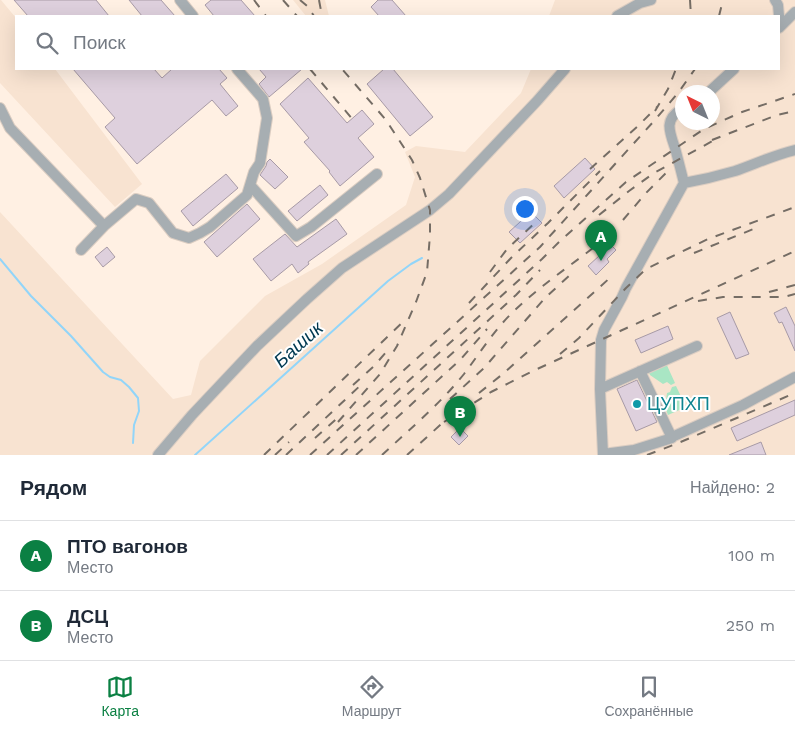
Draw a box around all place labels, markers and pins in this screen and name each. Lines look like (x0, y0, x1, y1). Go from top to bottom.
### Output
pin: A (585, 220, 617, 261)
place label: ЦУПХП (647, 393, 710, 414)
pin: B (444, 396, 476, 437)
marker: ЦУПХП (631, 398, 643, 410)

